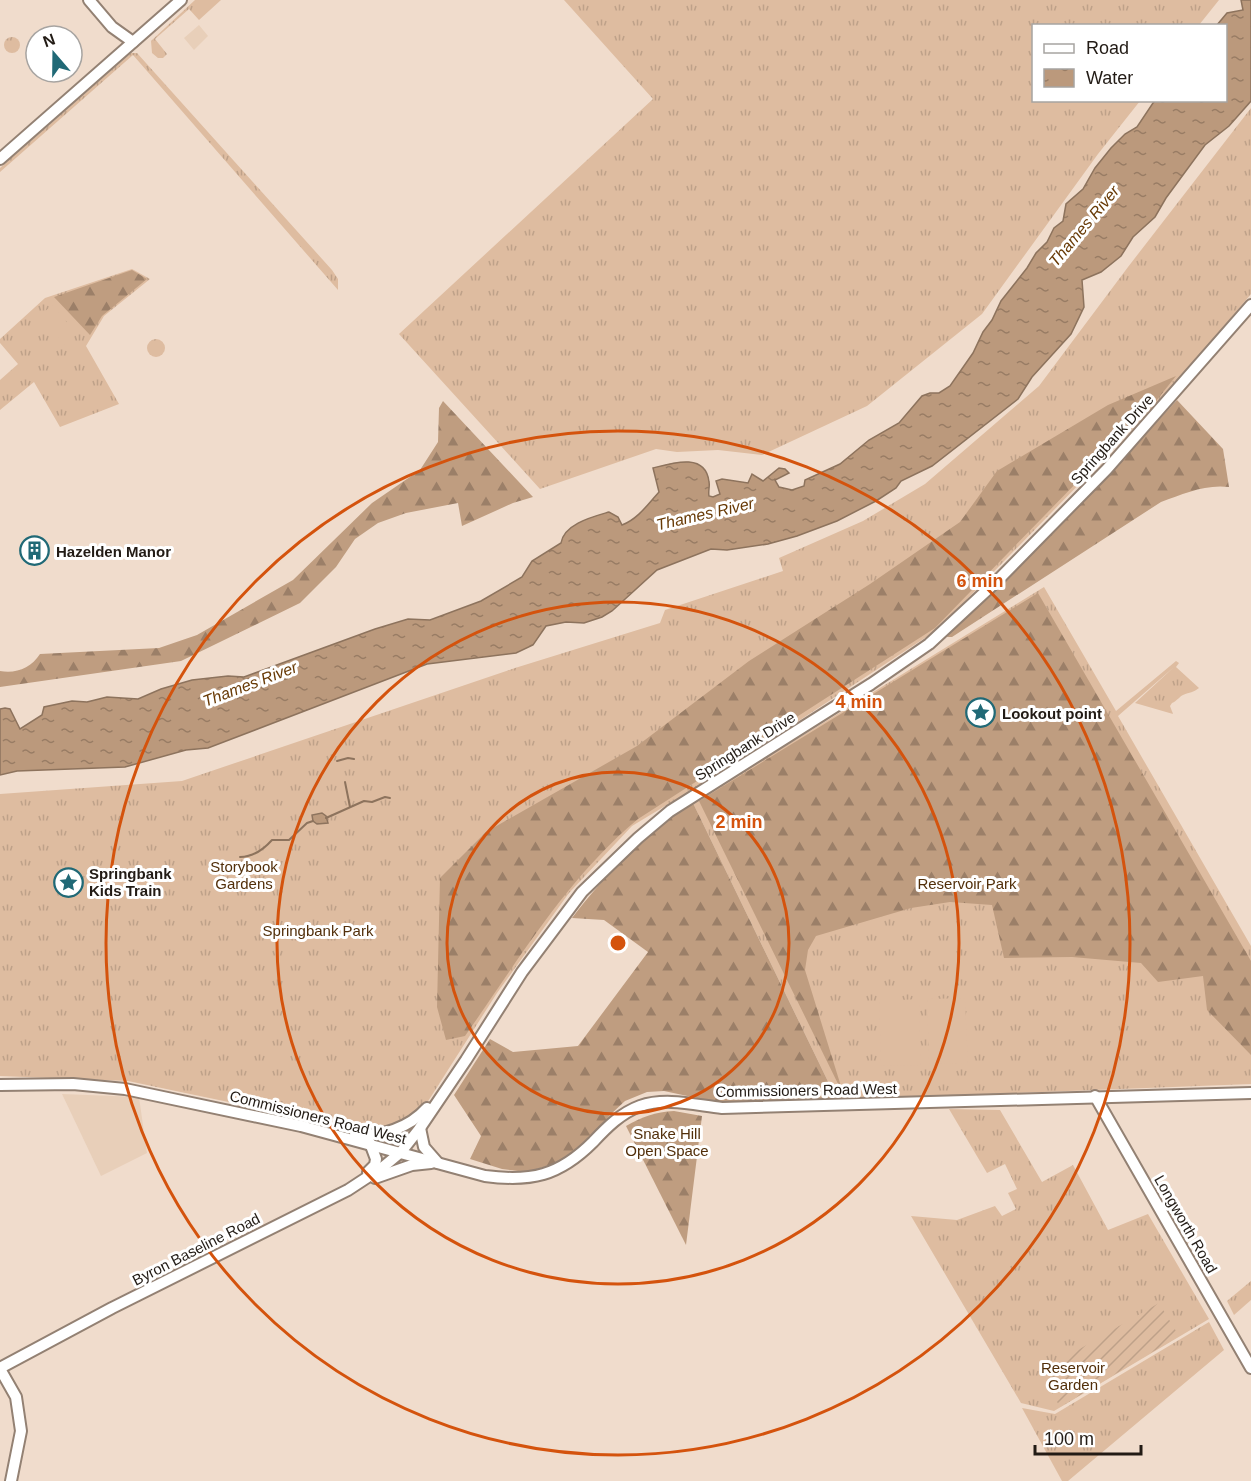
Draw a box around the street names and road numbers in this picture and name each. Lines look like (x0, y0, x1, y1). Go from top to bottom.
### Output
street label: Springbank Drive (1067, 391, 1157, 487)
street label: Springbank Drive (692, 708, 798, 784)
street label: Commissioners Road West (715, 1080, 898, 1100)
street label: Commissioners Road West (228, 1087, 409, 1147)
street label: Longworth Road (1151, 1172, 1221, 1276)
street label: Byron Baseline Road (129, 1209, 263, 1289)

